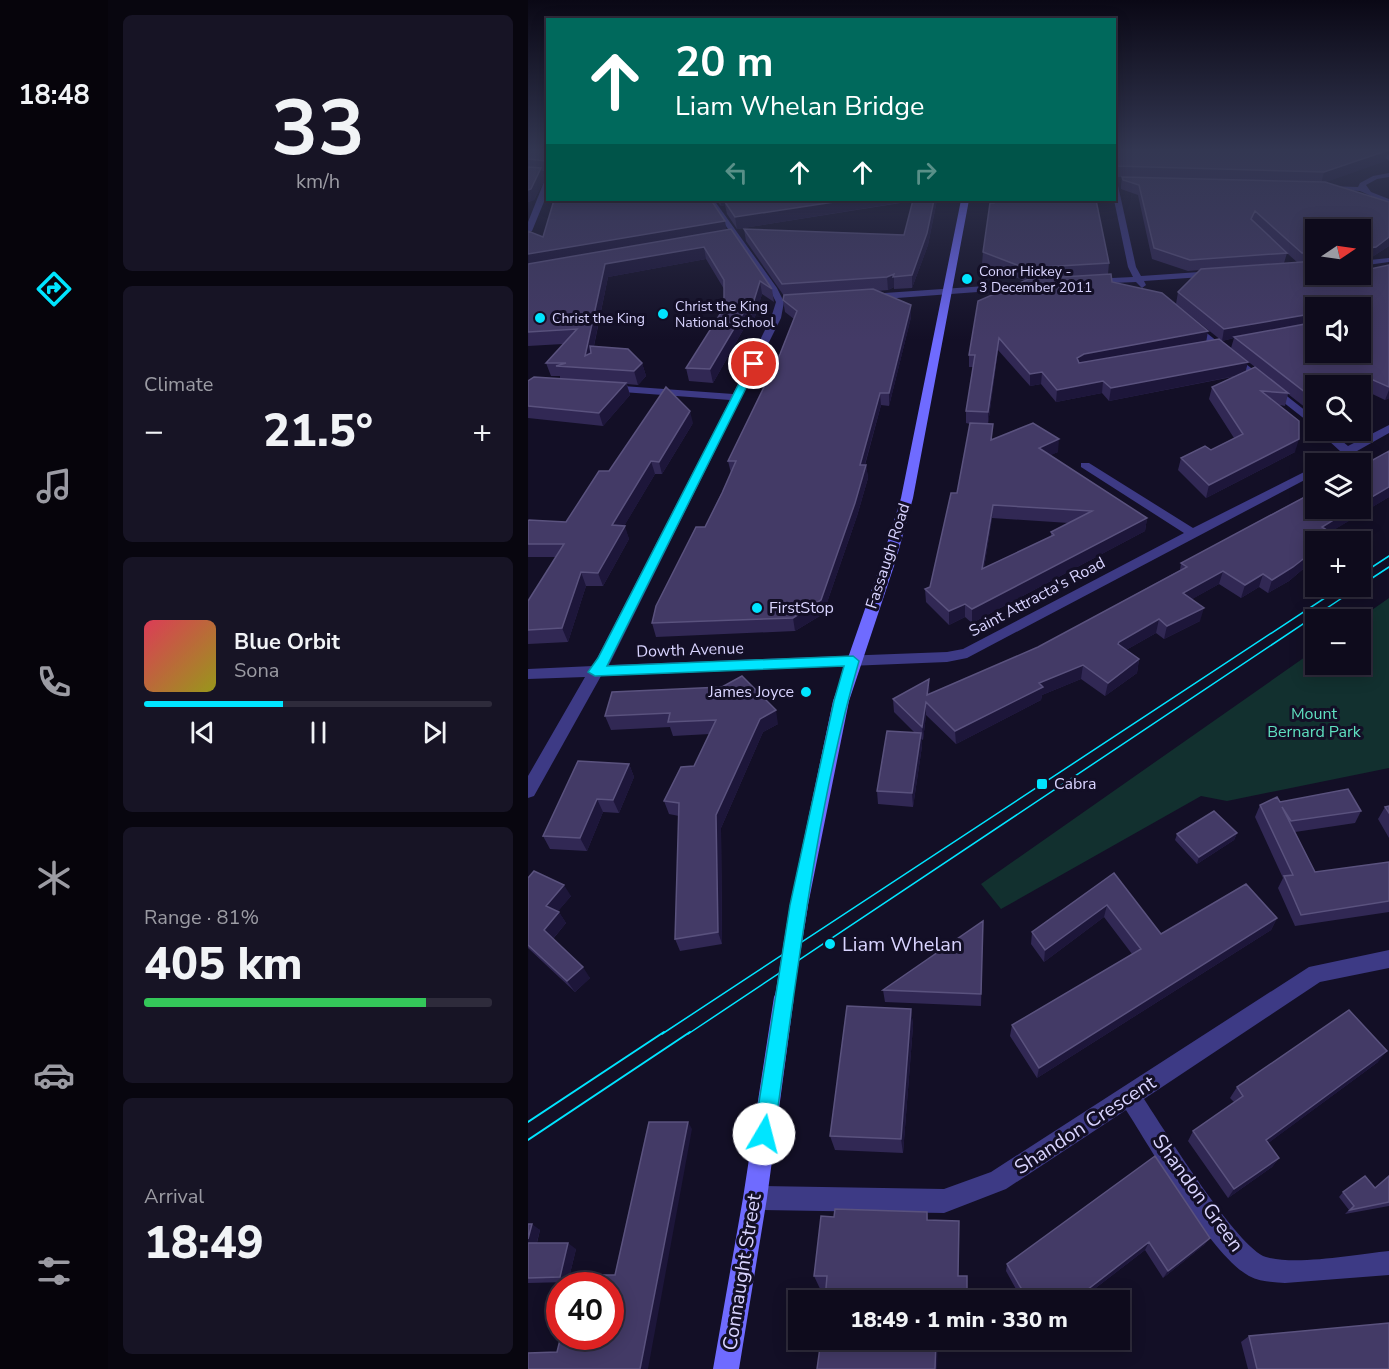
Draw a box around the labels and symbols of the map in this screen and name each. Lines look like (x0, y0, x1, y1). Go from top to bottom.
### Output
north arrow (1305, 219, 1371, 285)
place label: Conor Hickey - 3 December 2011 (979, 262, 1092, 297)
marker: Conor Hickey - 3 December 2011 (960, 272, 974, 286)
place label: Christ the King National School (675, 297, 775, 332)
marker: Christ the King National School (656, 307, 670, 321)
place label: Christ the King (552, 309, 645, 328)
marker: Christ the King (533, 311, 547, 325)
pin (728, 338, 779, 389)
street label: Fassaugh Road (861, 500, 915, 612)
street label: Saint Attracta's Road (965, 552, 1109, 642)
place label: FirstStop (769, 597, 834, 619)
marker: FirstStop (750, 601, 764, 615)
street label: Dowth Avenue (636, 637, 744, 663)
place label: James Joyce (707, 681, 794, 703)
marker: James Joyce (799, 685, 813, 699)
park label: Mount Bernard Park (1267, 703, 1362, 743)
place label: Cabra (1054, 773, 1096, 795)
marker: Cabra (1035, 777, 1049, 791)
place label: Liam Whelan (842, 931, 962, 958)
marker: Liam Whelan (823, 937, 837, 951)
street label: Shandon Crescent (1009, 1069, 1162, 1181)
position arrow (732, 1102, 796, 1166)
street label: Shandon Green (1146, 1129, 1250, 1257)
street label: Connaught Street (716, 1191, 768, 1352)
speed limit sign: 40 (546, 1272, 624, 1350)

